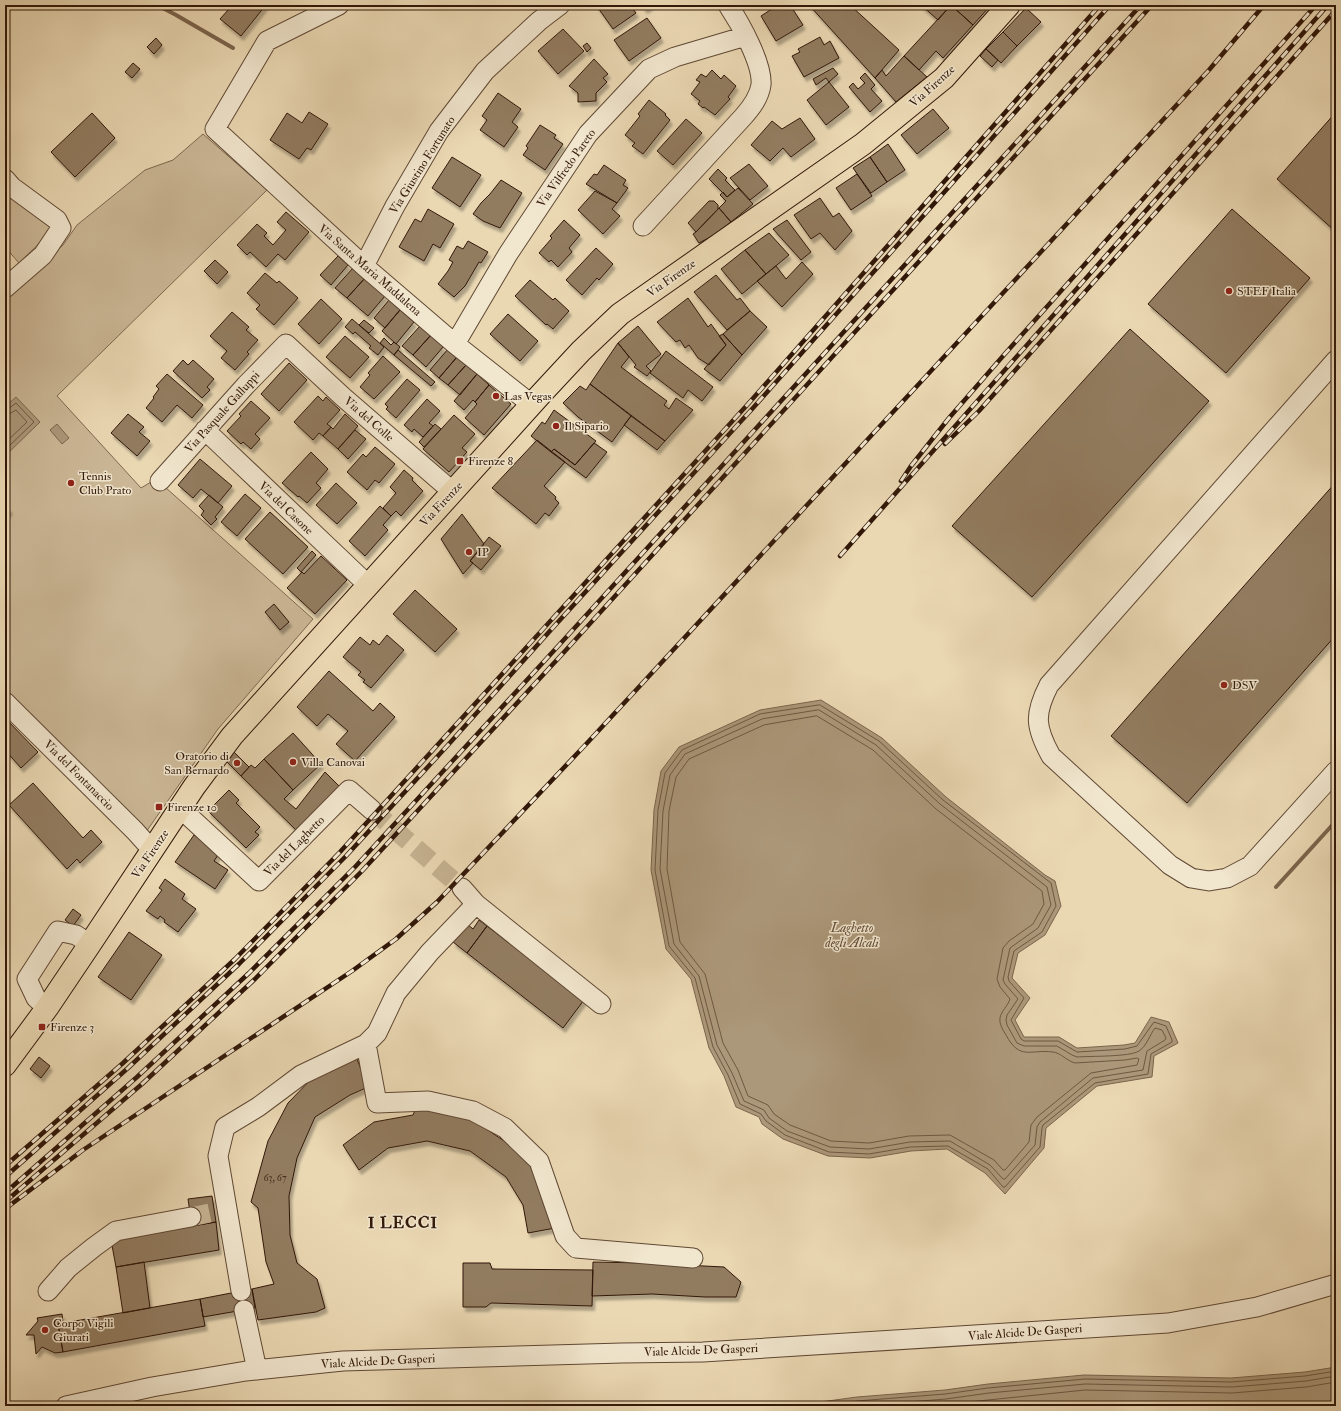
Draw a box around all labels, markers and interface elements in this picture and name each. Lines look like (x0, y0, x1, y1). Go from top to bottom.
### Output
street label: Via Firenze (906, 62, 958, 111)
street label: Via Giustino Fortunato (386, 113, 459, 217)
street label: Via Vilfredo Pareto (534, 126, 599, 210)
street label: Via Santa Maria Maddalena (315, 221, 425, 320)
street label: Via Firenze (644, 256, 699, 301)
place label: STEF Italia (1237, 284, 1297, 299)
marker: STEF Italia (1224, 286, 1234, 296)
street label: Via Pasquale Galluppi (182, 368, 263, 457)
place label: Las Vegas (504, 389, 552, 404)
marker: Las Vegas (491, 391, 501, 401)
street label: Via del Colle (341, 394, 397, 445)
place label: Il Sipario (564, 419, 609, 434)
marker: Il Sipario (551, 421, 561, 431)
place label: Firenze 8 (468, 454, 514, 469)
marker: Firenze 8 (455, 456, 465, 466)
place label: Tennis Club Prato (79, 469, 132, 498)
marker: Tennis Club Prato (66, 478, 76, 488)
street label: Via del Casone (255, 479, 316, 538)
street label: Via Firenze (417, 479, 466, 530)
place label: IP (477, 545, 489, 560)
marker: IP (464, 547, 474, 557)
place label: DSV (1232, 678, 1257, 693)
marker: DSV (1219, 680, 1229, 690)
street label: Via del Fontanaccio (40, 737, 117, 814)
place label: Oratorio di San Bernardo (164, 749, 229, 778)
place label: Villa Canovai (301, 755, 365, 770)
marker: Villa Canovai (288, 757, 298, 767)
marker: Oratorio di San Bernardo (232, 758, 242, 768)
place label: Firenze 10 (167, 800, 217, 815)
marker: Firenze 10 (154, 802, 164, 812)
street label: Via del Laghetto (261, 813, 328, 880)
street label: Via Firenze (128, 827, 172, 882)
water label: Laghetto degli Alcali (824, 920, 879, 951)
place label: Firenze 3 (50, 1020, 94, 1035)
marker: Firenze 3 (37, 1022, 47, 1032)
house number: 63, 67 (264, 1172, 287, 1184)
district label: I LECCI (368, 1213, 438, 1233)
place label: Corpo Vigili Giurati (53, 1316, 113, 1345)
street label: Viale Alcide De Gasperi (967, 1321, 1083, 1344)
marker: Corpo Vigili Giurati (40, 1325, 50, 1335)
street label: Viale Alcide De Gasperi (644, 1341, 758, 1360)
street label: Viale Alcide De Gasperi (321, 1351, 436, 1372)

